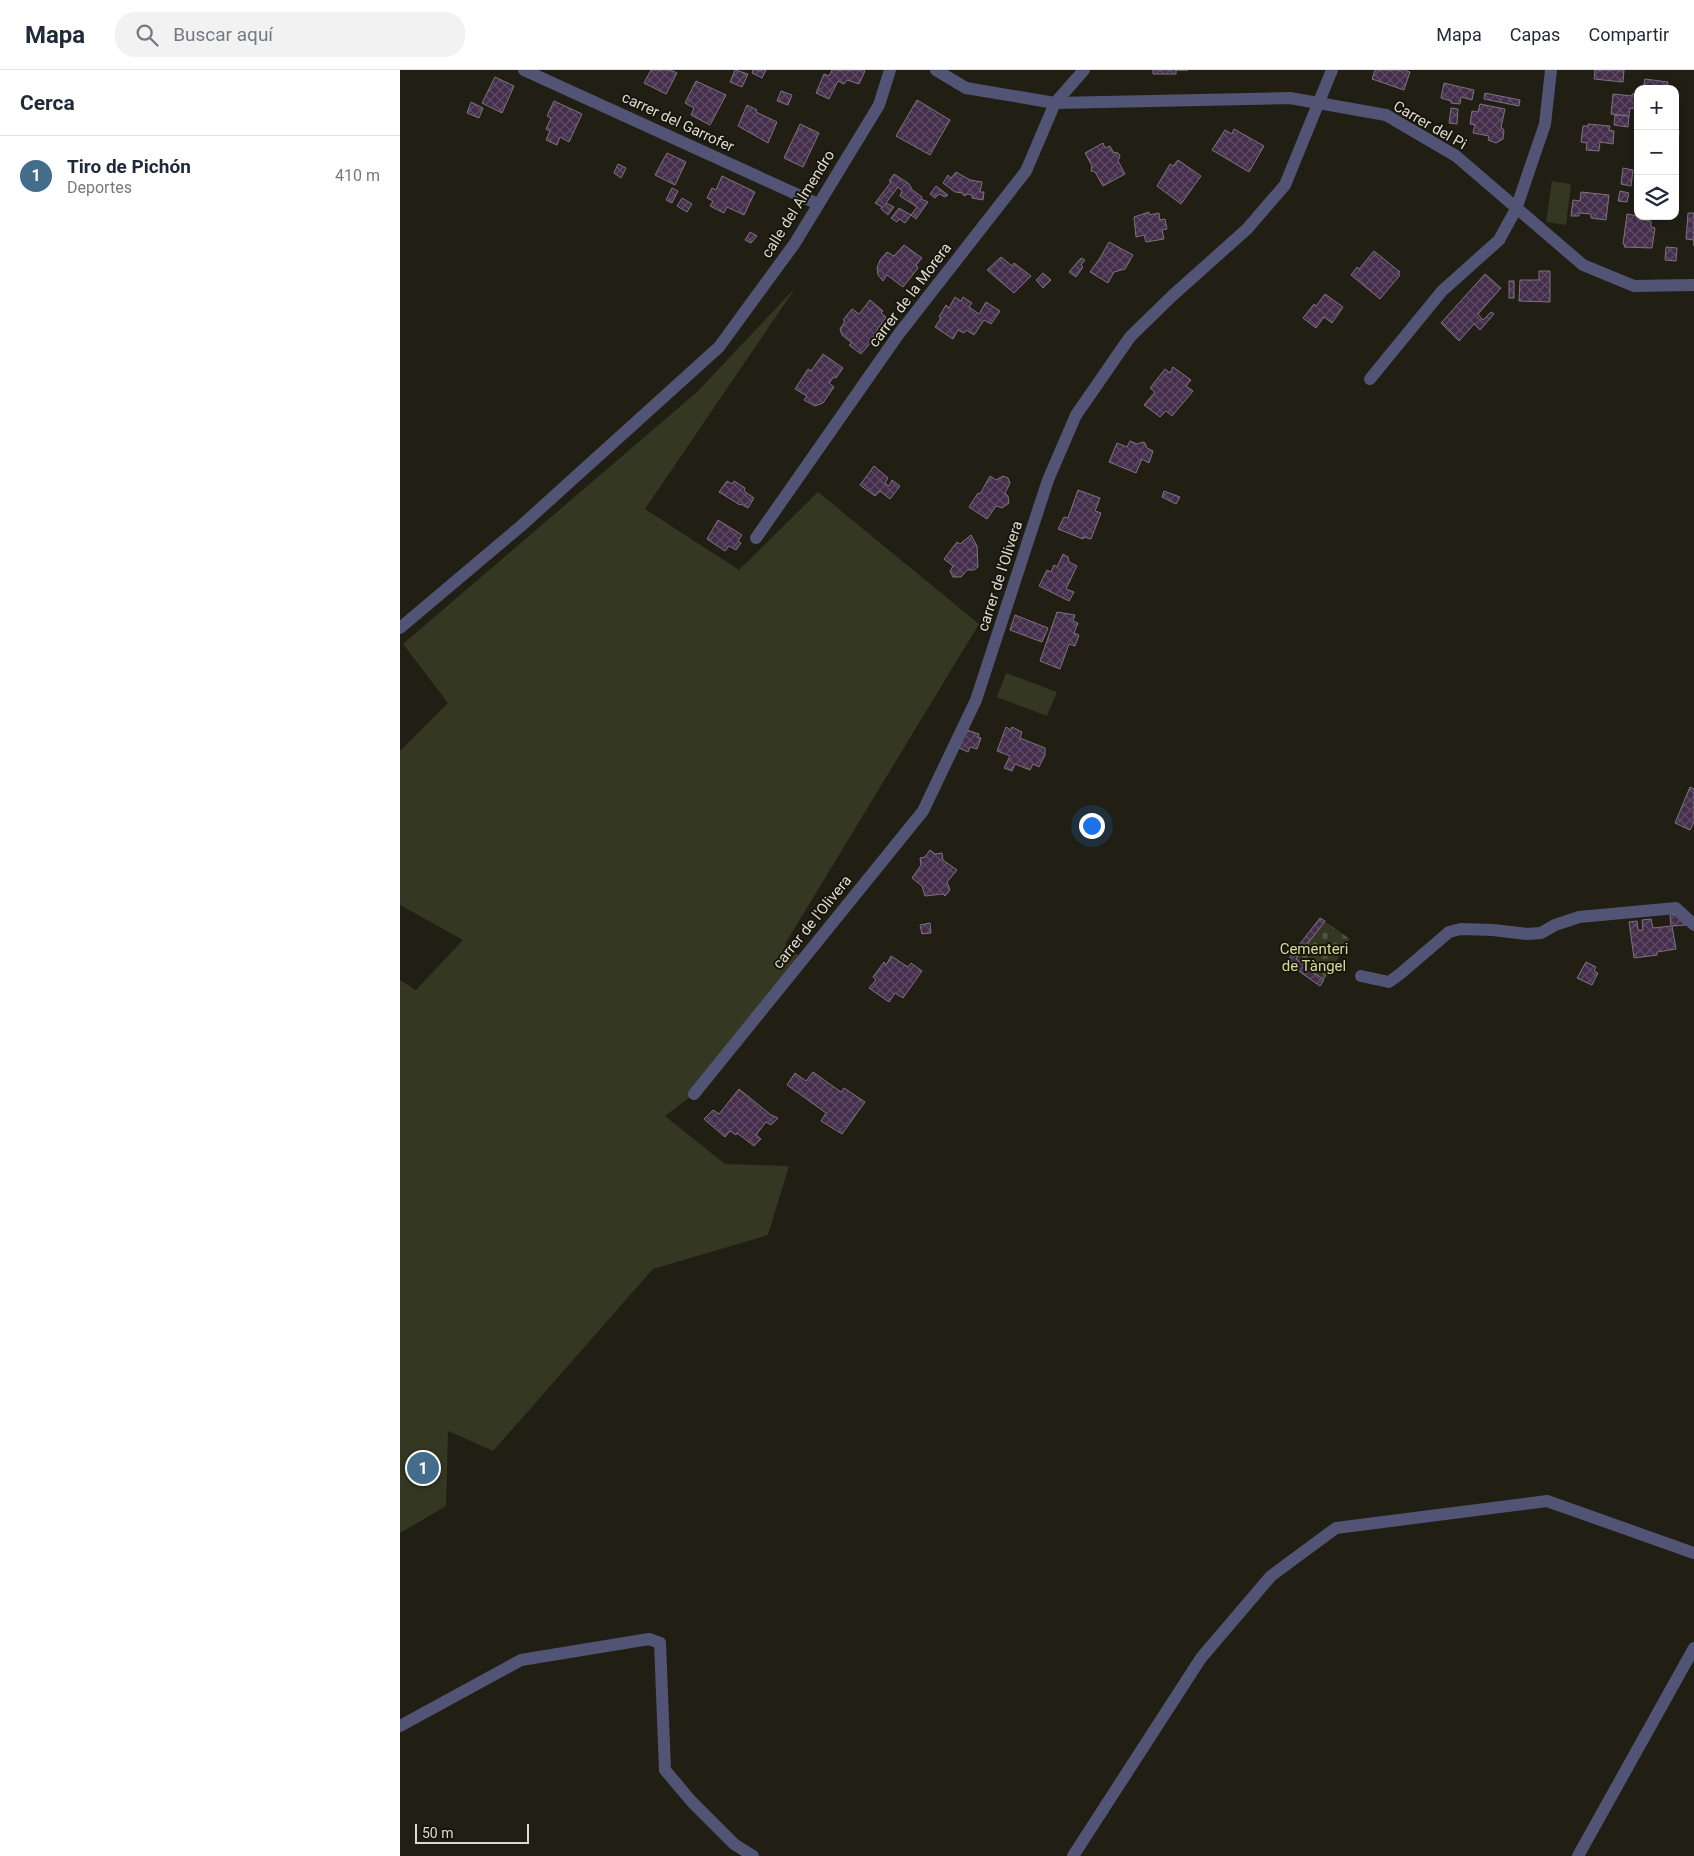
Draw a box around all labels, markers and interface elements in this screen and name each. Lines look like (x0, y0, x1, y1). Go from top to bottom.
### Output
search box (115, 12, 465, 57)
text: Mapa (25, 21, 85, 49)
icon: search (133, 21, 161, 49)
text: Buscar aquí (173, 23, 273, 46)
text: Mapa (1436, 24, 1482, 45)
text: Capas (1510, 24, 1560, 45)
text: Compartir (1588, 24, 1669, 45)
map controls (1634, 85, 1679, 220)
button: + (1634, 85, 1679, 130)
street label: carrer del Garrofer (619, 88, 737, 156)
text: Cerca (20, 91, 75, 115)
street label: Carrer del Pi (1390, 97, 1470, 153)
button: − (1634, 130, 1679, 175)
street label: calle del Almendro (758, 147, 838, 261)
text: Tiro de Pichón (67, 155, 191, 178)
text: 1 (31, 166, 41, 185)
text: 410 m (335, 166, 380, 185)
button: layers (1634, 175, 1679, 220)
text: Deportes (67, 178, 132, 197)
street label: carrer de la Morera (865, 239, 955, 351)
street label: carrer de l'Olivera (974, 519, 1026, 633)
your location (1079, 813, 1105, 839)
street label: carrer de l'Olivera (769, 872, 855, 972)
park label: Cementeri de Tàngel (1280, 940, 1348, 975)
pin: 1 (407, 1449, 439, 1487)
scale bar (415, 1821, 529, 1844)
text: 50 m (422, 1825, 454, 1841)

